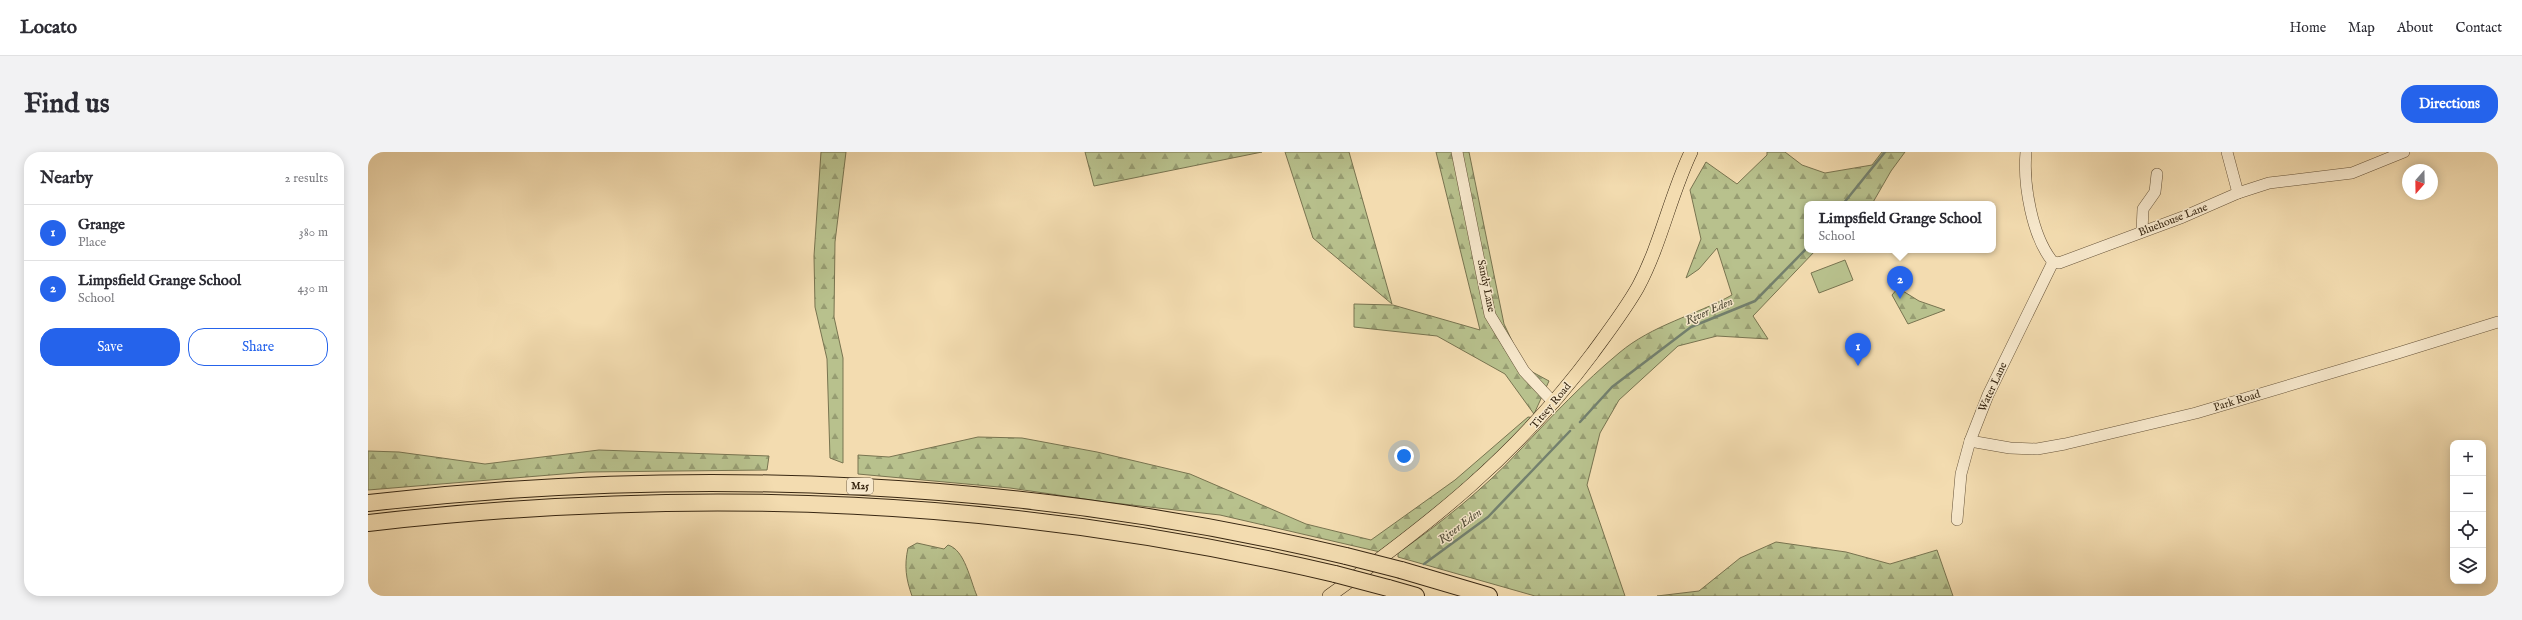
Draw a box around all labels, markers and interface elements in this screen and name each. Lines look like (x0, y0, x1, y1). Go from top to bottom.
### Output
text: Locato (20, 16, 77, 40)
text: Home (2290, 19, 2326, 37)
text: Map (2348, 19, 2375, 37)
text: About (2397, 19, 2433, 37)
text: Contact (2455, 19, 2502, 37)
button: Directions (2401, 85, 2498, 123)
text: Find us (24, 87, 110, 122)
north arrow (2402, 164, 2438, 200)
text: Nearby (40, 168, 93, 189)
text: 2 results (284, 170, 328, 187)
street label: Bluehouse Lane (2136, 200, 2210, 240)
popup (1804, 201, 1996, 253)
text: Limpsfield Grange School (1818, 209, 1982, 228)
text: Grange (78, 215, 125, 234)
text: 1 (51, 224, 55, 241)
text: 380 m (299, 224, 328, 241)
text: School (1818, 228, 1855, 245)
text: Place (78, 234, 106, 251)
street label: Sandy Lane (1474, 258, 1498, 314)
pin: 2 (1887, 266, 1913, 299)
text: Limpsfield Grange School (78, 271, 241, 290)
text: 2 (50, 280, 56, 297)
text: 430 m (298, 280, 328, 297)
text: School (78, 290, 115, 307)
water label: River Eden (1683, 294, 1736, 328)
button: Save (40, 328, 180, 366)
button: Share (188, 328, 328, 366)
pin: 1 (1845, 333, 1871, 366)
street label: Water Lane (1975, 360, 2011, 414)
street label: Titsey Road (1528, 380, 1575, 432)
street label: Park Road (2212, 387, 2262, 415)
map controls (2450, 440, 2486, 584)
button: + (2450, 440, 2486, 476)
your location (1394, 446, 1414, 466)
button: − (2450, 476, 2486, 512)
road number: M25 (847, 478, 873, 494)
water label: River Eden (1435, 505, 1485, 547)
button: locate (2450, 512, 2486, 548)
button: layers (2450, 548, 2486, 584)

